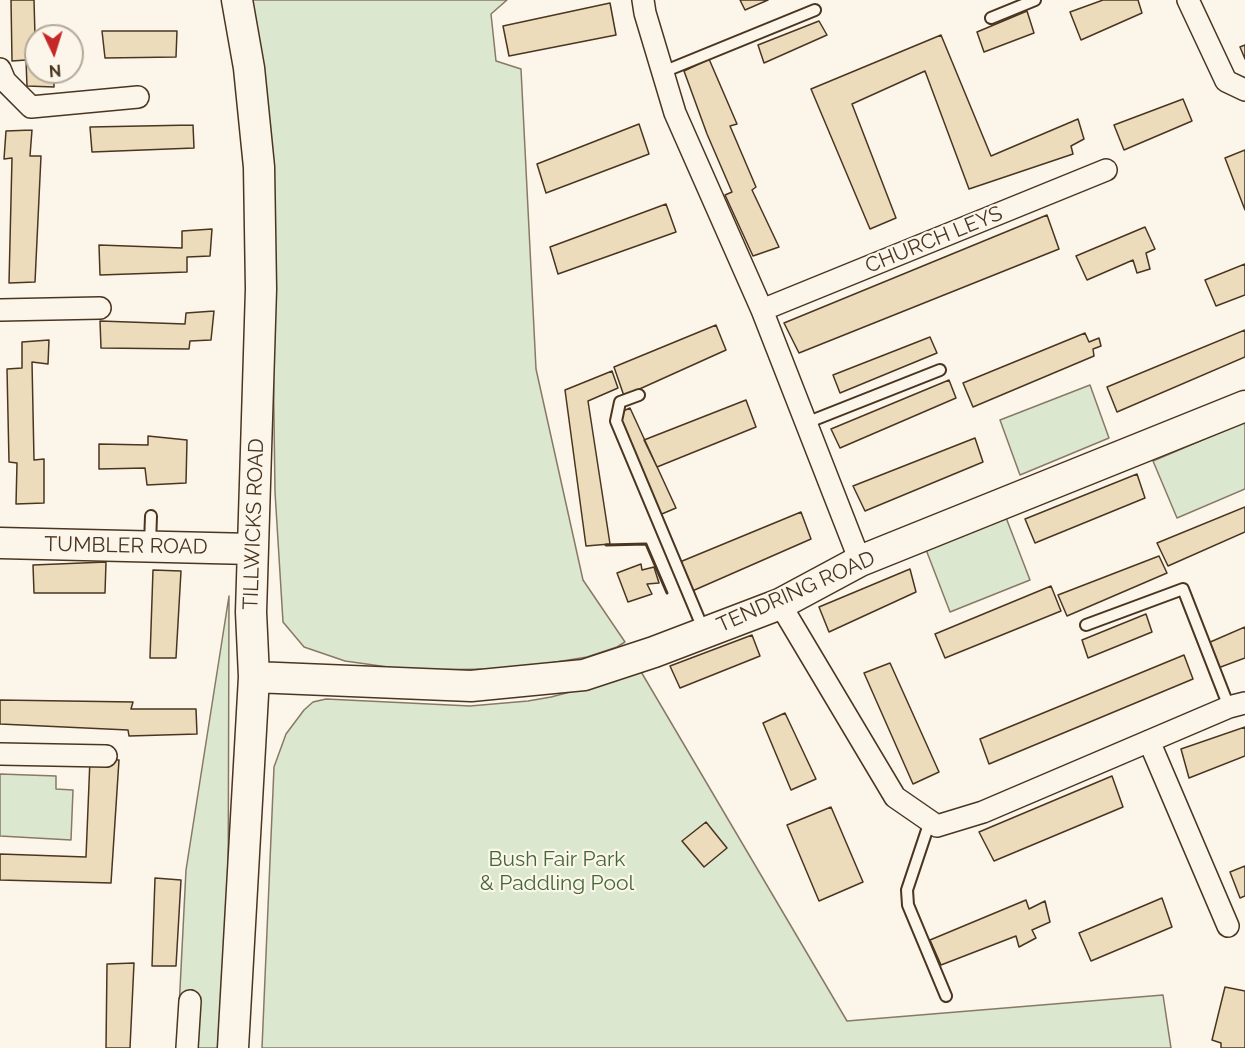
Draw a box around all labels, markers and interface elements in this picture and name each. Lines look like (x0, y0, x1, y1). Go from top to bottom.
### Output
north arrow (24, 24, 84, 84)
text: N (48, 61, 62, 80)
street label: CHURCH LEYS (862, 201, 1006, 279)
street label: TILLWICKS ROAD (238, 438, 270, 610)
street label: TUMBLER ROAD (44, 532, 208, 560)
street label: TENDRING ROAD (713, 546, 879, 638)
park label: Bush Fair Park & Paddling Pool (480, 847, 634, 897)

